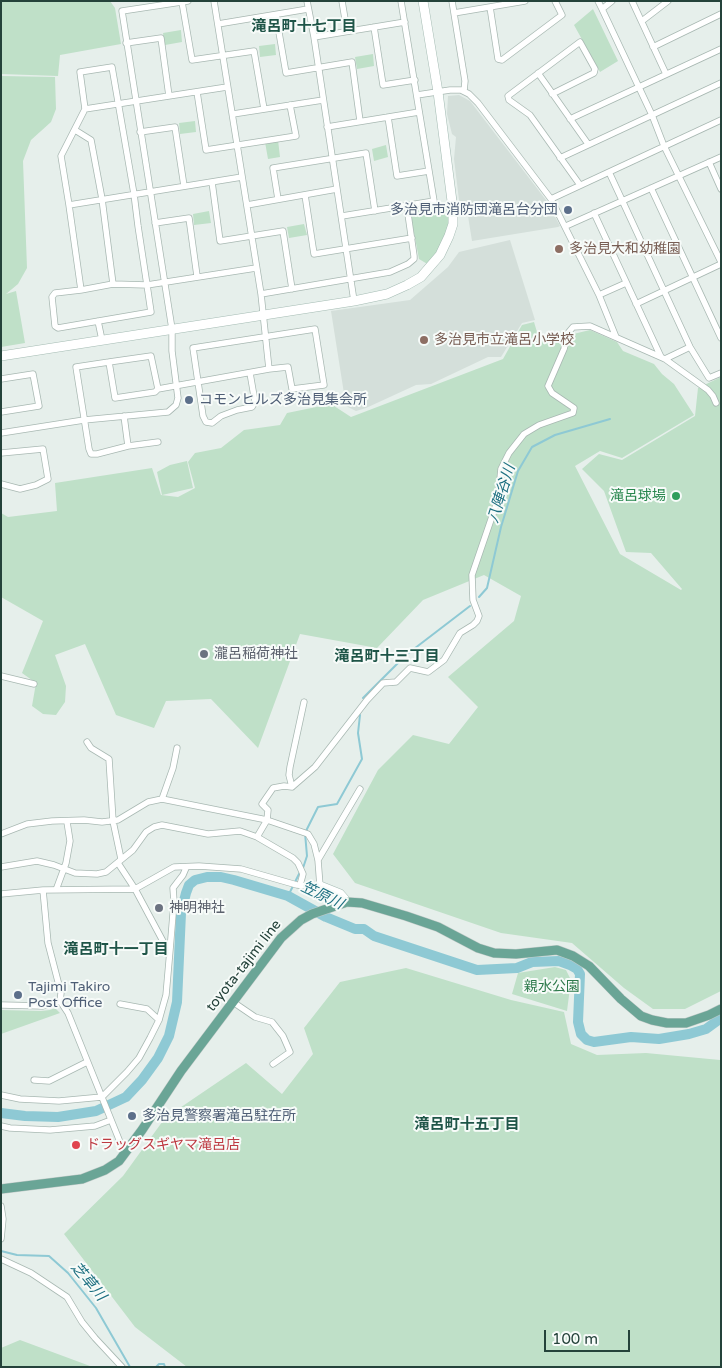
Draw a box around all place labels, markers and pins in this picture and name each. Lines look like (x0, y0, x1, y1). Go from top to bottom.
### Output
place label: 多治見市消防団滝呂台分団 (390, 202, 558, 218)
marker: 多治見市消防団滝呂台分団 (562, 204, 574, 216)
place label: 多治見大和幼稚園 (569, 241, 681, 257)
marker: 多治見大和幼稚園 (553, 243, 565, 255)
place label: 多治見市立滝呂小学校 (434, 332, 574, 348)
marker: 多治見市立滝呂小学校 (418, 334, 430, 346)
place label: コモンヒルズ多治見集会所 (199, 392, 367, 408)
marker: コモンヒルズ多治見集会所 (183, 394, 195, 406)
place label: 滝呂球場 (610, 488, 666, 504)
marker: 滝呂球場 (670, 490, 682, 502)
place label: 瀧呂稲荷神社 (214, 646, 298, 662)
marker: 瀧呂稲荷神社 (198, 648, 210, 660)
place label: 神明神社 (169, 900, 225, 916)
marker: 神明神社 (153, 902, 165, 914)
place label: Tajimi Takiro Post Office (28, 979, 110, 1012)
marker: Tajimi Takiro Post Office (12, 989, 24, 1001)
place label: 多治見警察署滝呂駐在所 (142, 1108, 296, 1124)
marker: 多治見警察署滝呂駐在所 (126, 1110, 138, 1122)
place label: ドラッグスギヤマ滝呂店 (86, 1137, 240, 1153)
marker: ドラッグスギヤマ滝呂店 (70, 1139, 82, 1151)

